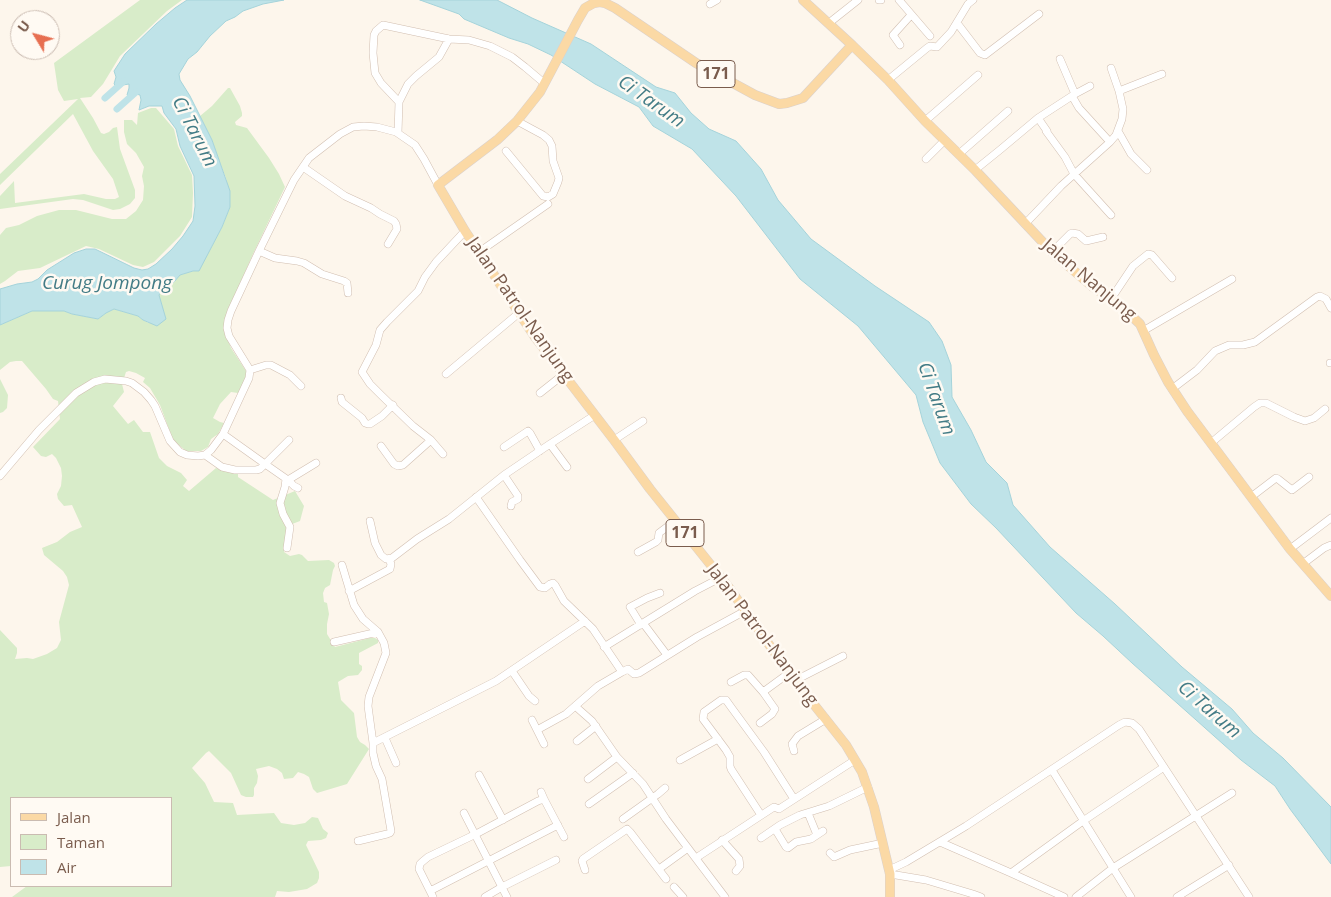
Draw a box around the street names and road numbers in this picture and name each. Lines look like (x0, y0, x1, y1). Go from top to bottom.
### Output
road number: 171 (697, 61, 735, 88)
street label: Jalan Patrol-Nanjung (462, 233, 578, 387)
street label: Jalan Nanjung (1038, 234, 1140, 326)
road number: 171 (666, 520, 704, 546)
street label: Jalan Patrol-Nanjung (702, 560, 822, 710)

